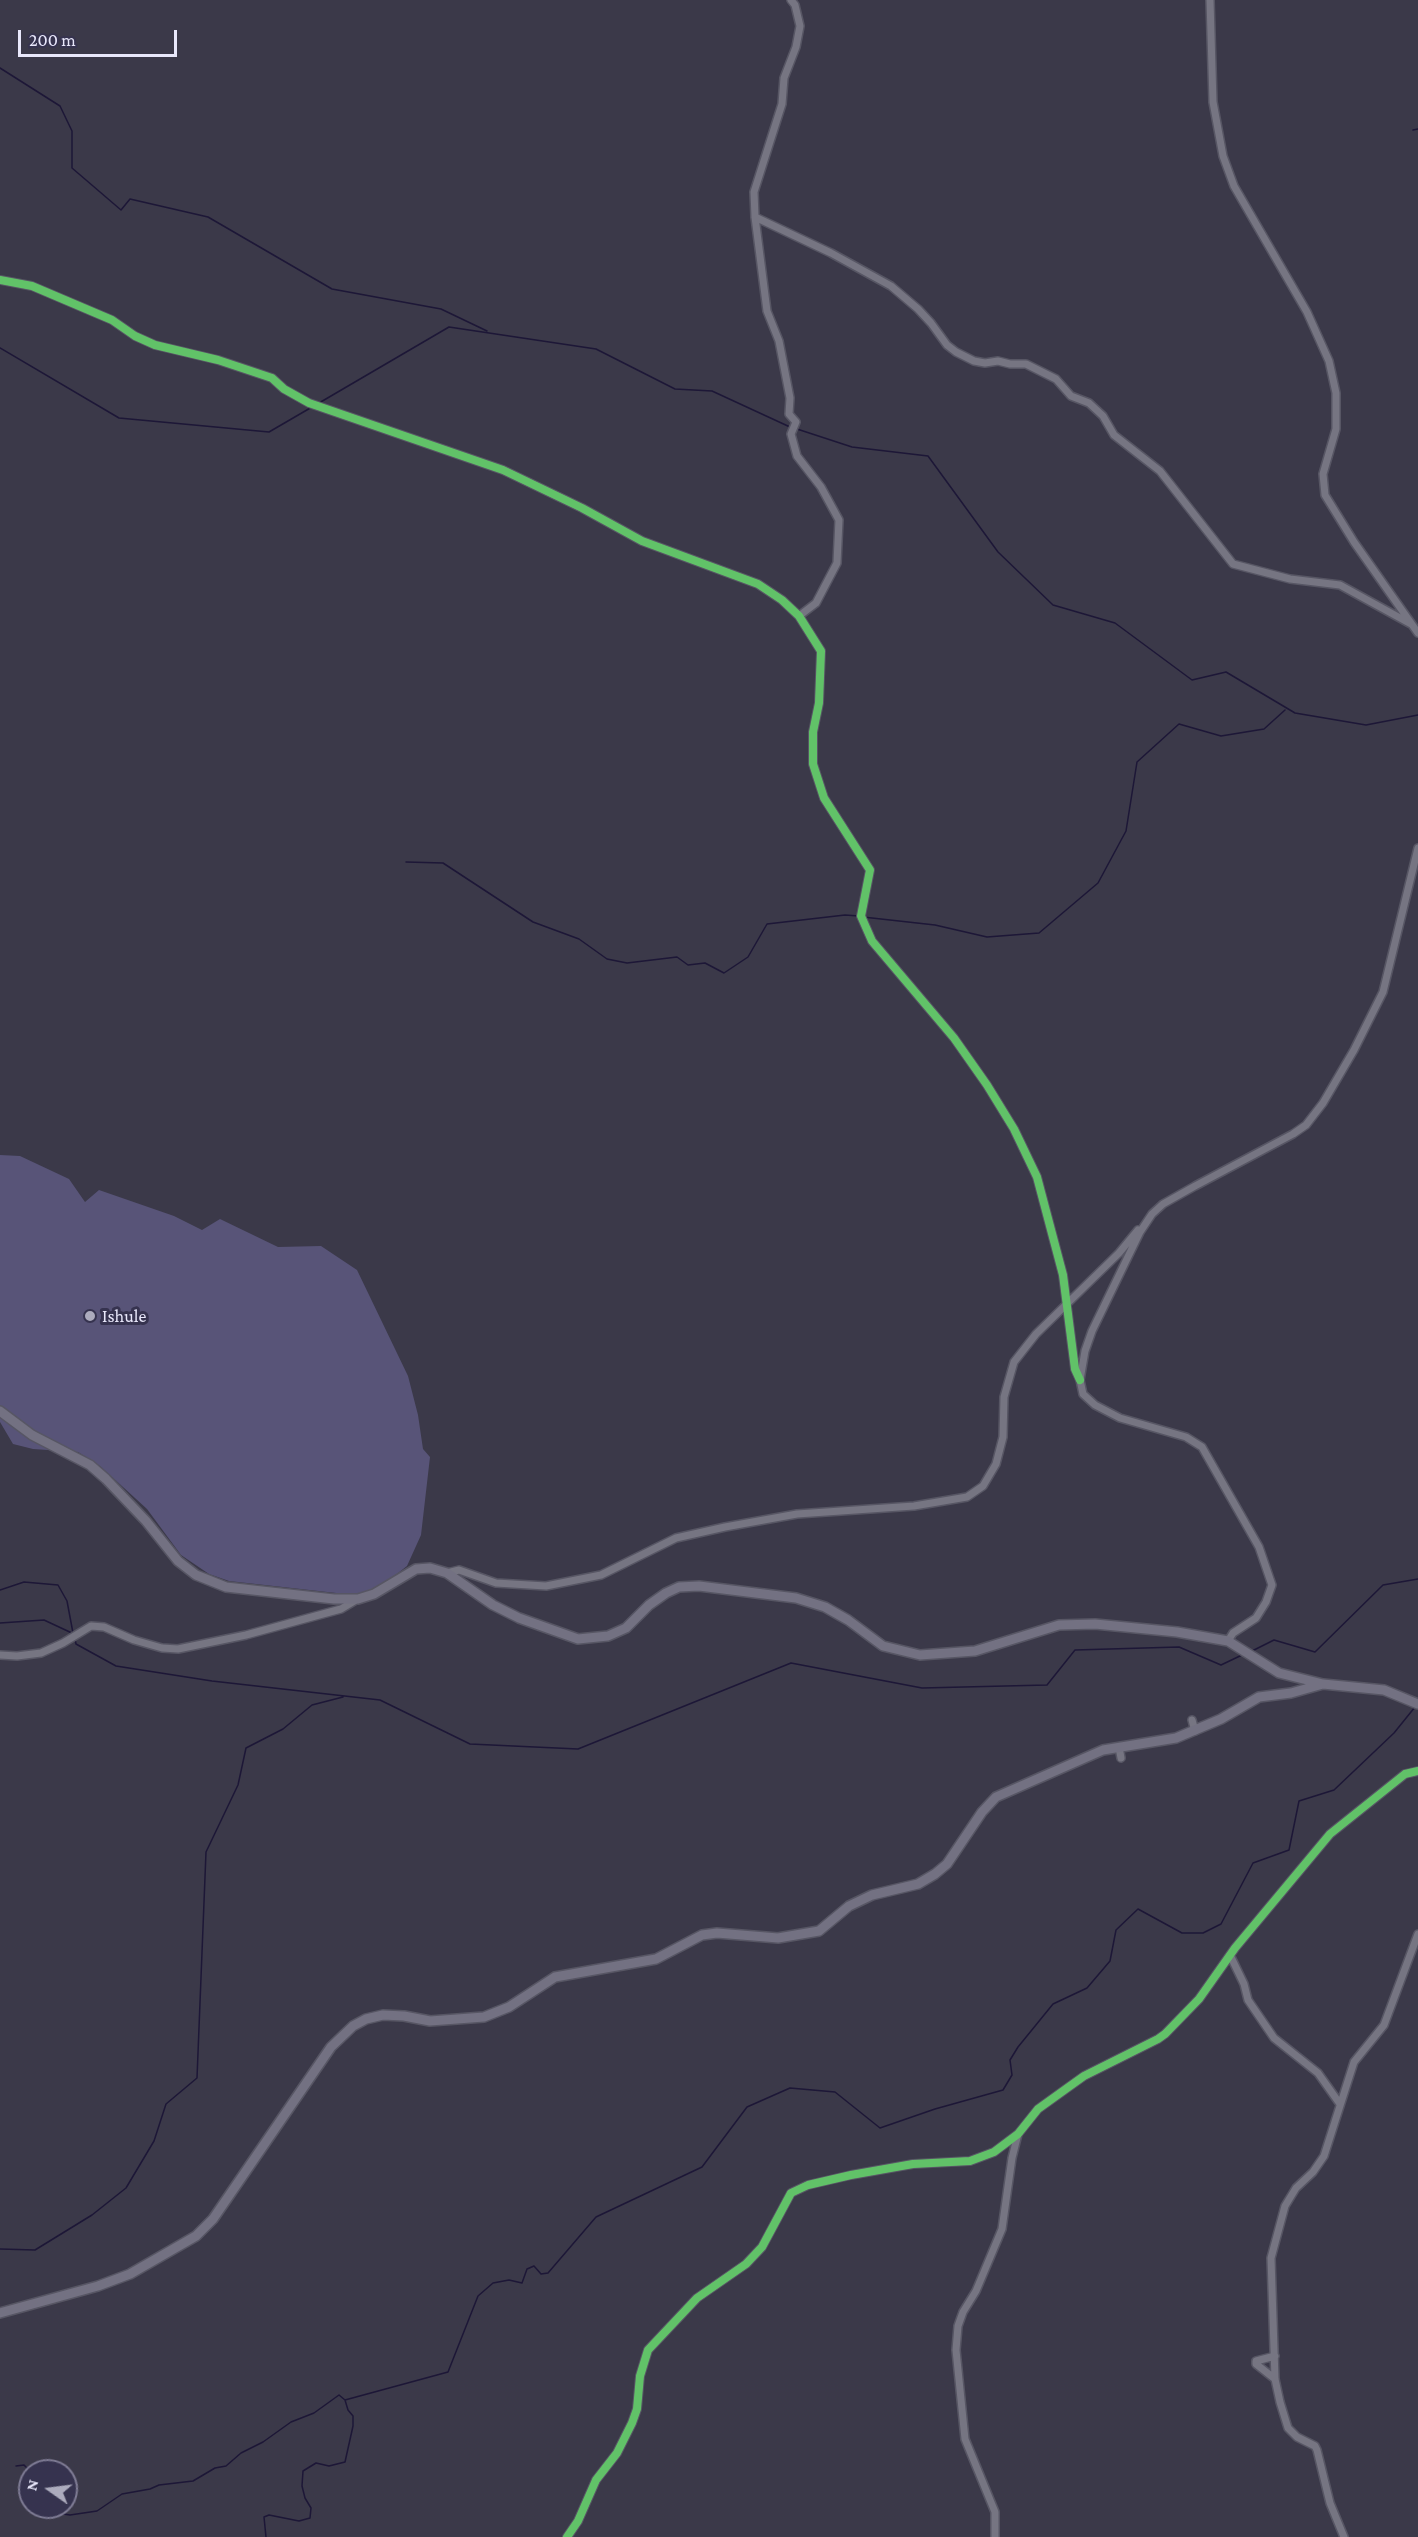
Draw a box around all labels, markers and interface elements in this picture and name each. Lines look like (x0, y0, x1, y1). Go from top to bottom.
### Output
scale bar (21, 18, 180, 56)
text: 200 m (29, 30, 76, 50)
place label: Ishule (102, 1305, 146, 1327)
marker: Ishule (83, 1309, 97, 1323)
north arrow (18, 2459, 78, 2519)
text: N (22, 2478, 42, 2492)

